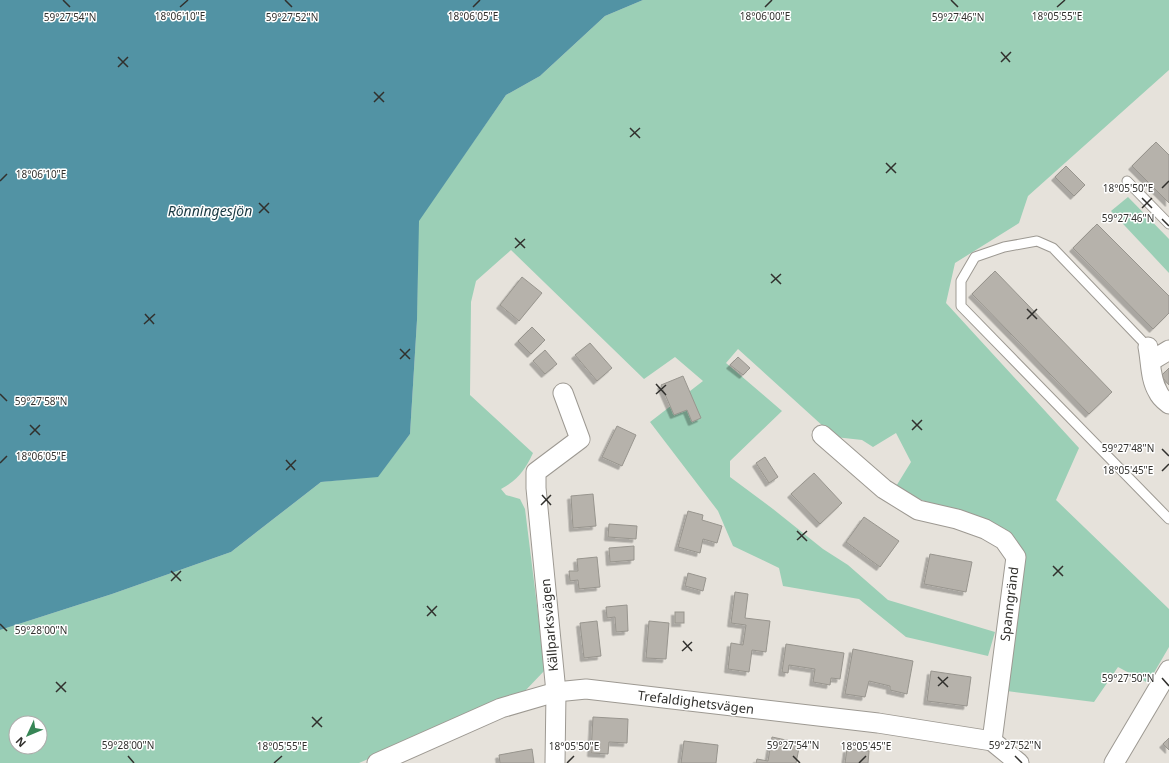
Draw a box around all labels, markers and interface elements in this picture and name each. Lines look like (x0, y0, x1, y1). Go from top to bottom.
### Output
text: 18°06'10"E (155, 9, 205, 23)
text: 18°06'05"E (448, 9, 498, 23)
text: 18°06'00"E (740, 9, 790, 23)
text: 18°05'55"E (1032, 9, 1082, 23)
text: 59°27'54"N (44, 10, 96, 24)
text: 59°27'52"N (266, 10, 318, 24)
text: 59°27'46"N (932, 10, 984, 24)
text: 18°06'10"E (16, 167, 66, 181)
text: 18°05'50"E (1103, 181, 1153, 195)
water label: Rönningesjön (168, 201, 252, 220)
text: 59°27'46"N (1102, 211, 1154, 225)
text: 59°27'58"N (15, 394, 67, 408)
text: 59°27'48"N (1102, 441, 1154, 455)
text: 18°06'05"E (16, 449, 66, 463)
text: 18°05'45"E (1103, 463, 1153, 477)
street label: Spanngränd (996, 566, 1022, 642)
street label: Källparksvägen (536, 578, 562, 672)
text: 59°28'00"N (15, 623, 67, 637)
text: 59°27'50"N (1102, 671, 1154, 685)
street label: Trefaldighetsvägen (637, 686, 755, 718)
north arrow (8, 715, 48, 755)
text: N (12, 734, 29, 751)
text: 59°28'00"N (102, 738, 154, 752)
text: 59°27'54"N (767, 738, 819, 752)
text: 59°27'52"N (989, 738, 1041, 752)
text: 18°05'55"E (257, 739, 307, 753)
text: 18°05'50"E (549, 739, 599, 753)
text: 18°05'45"E (841, 739, 891, 753)

